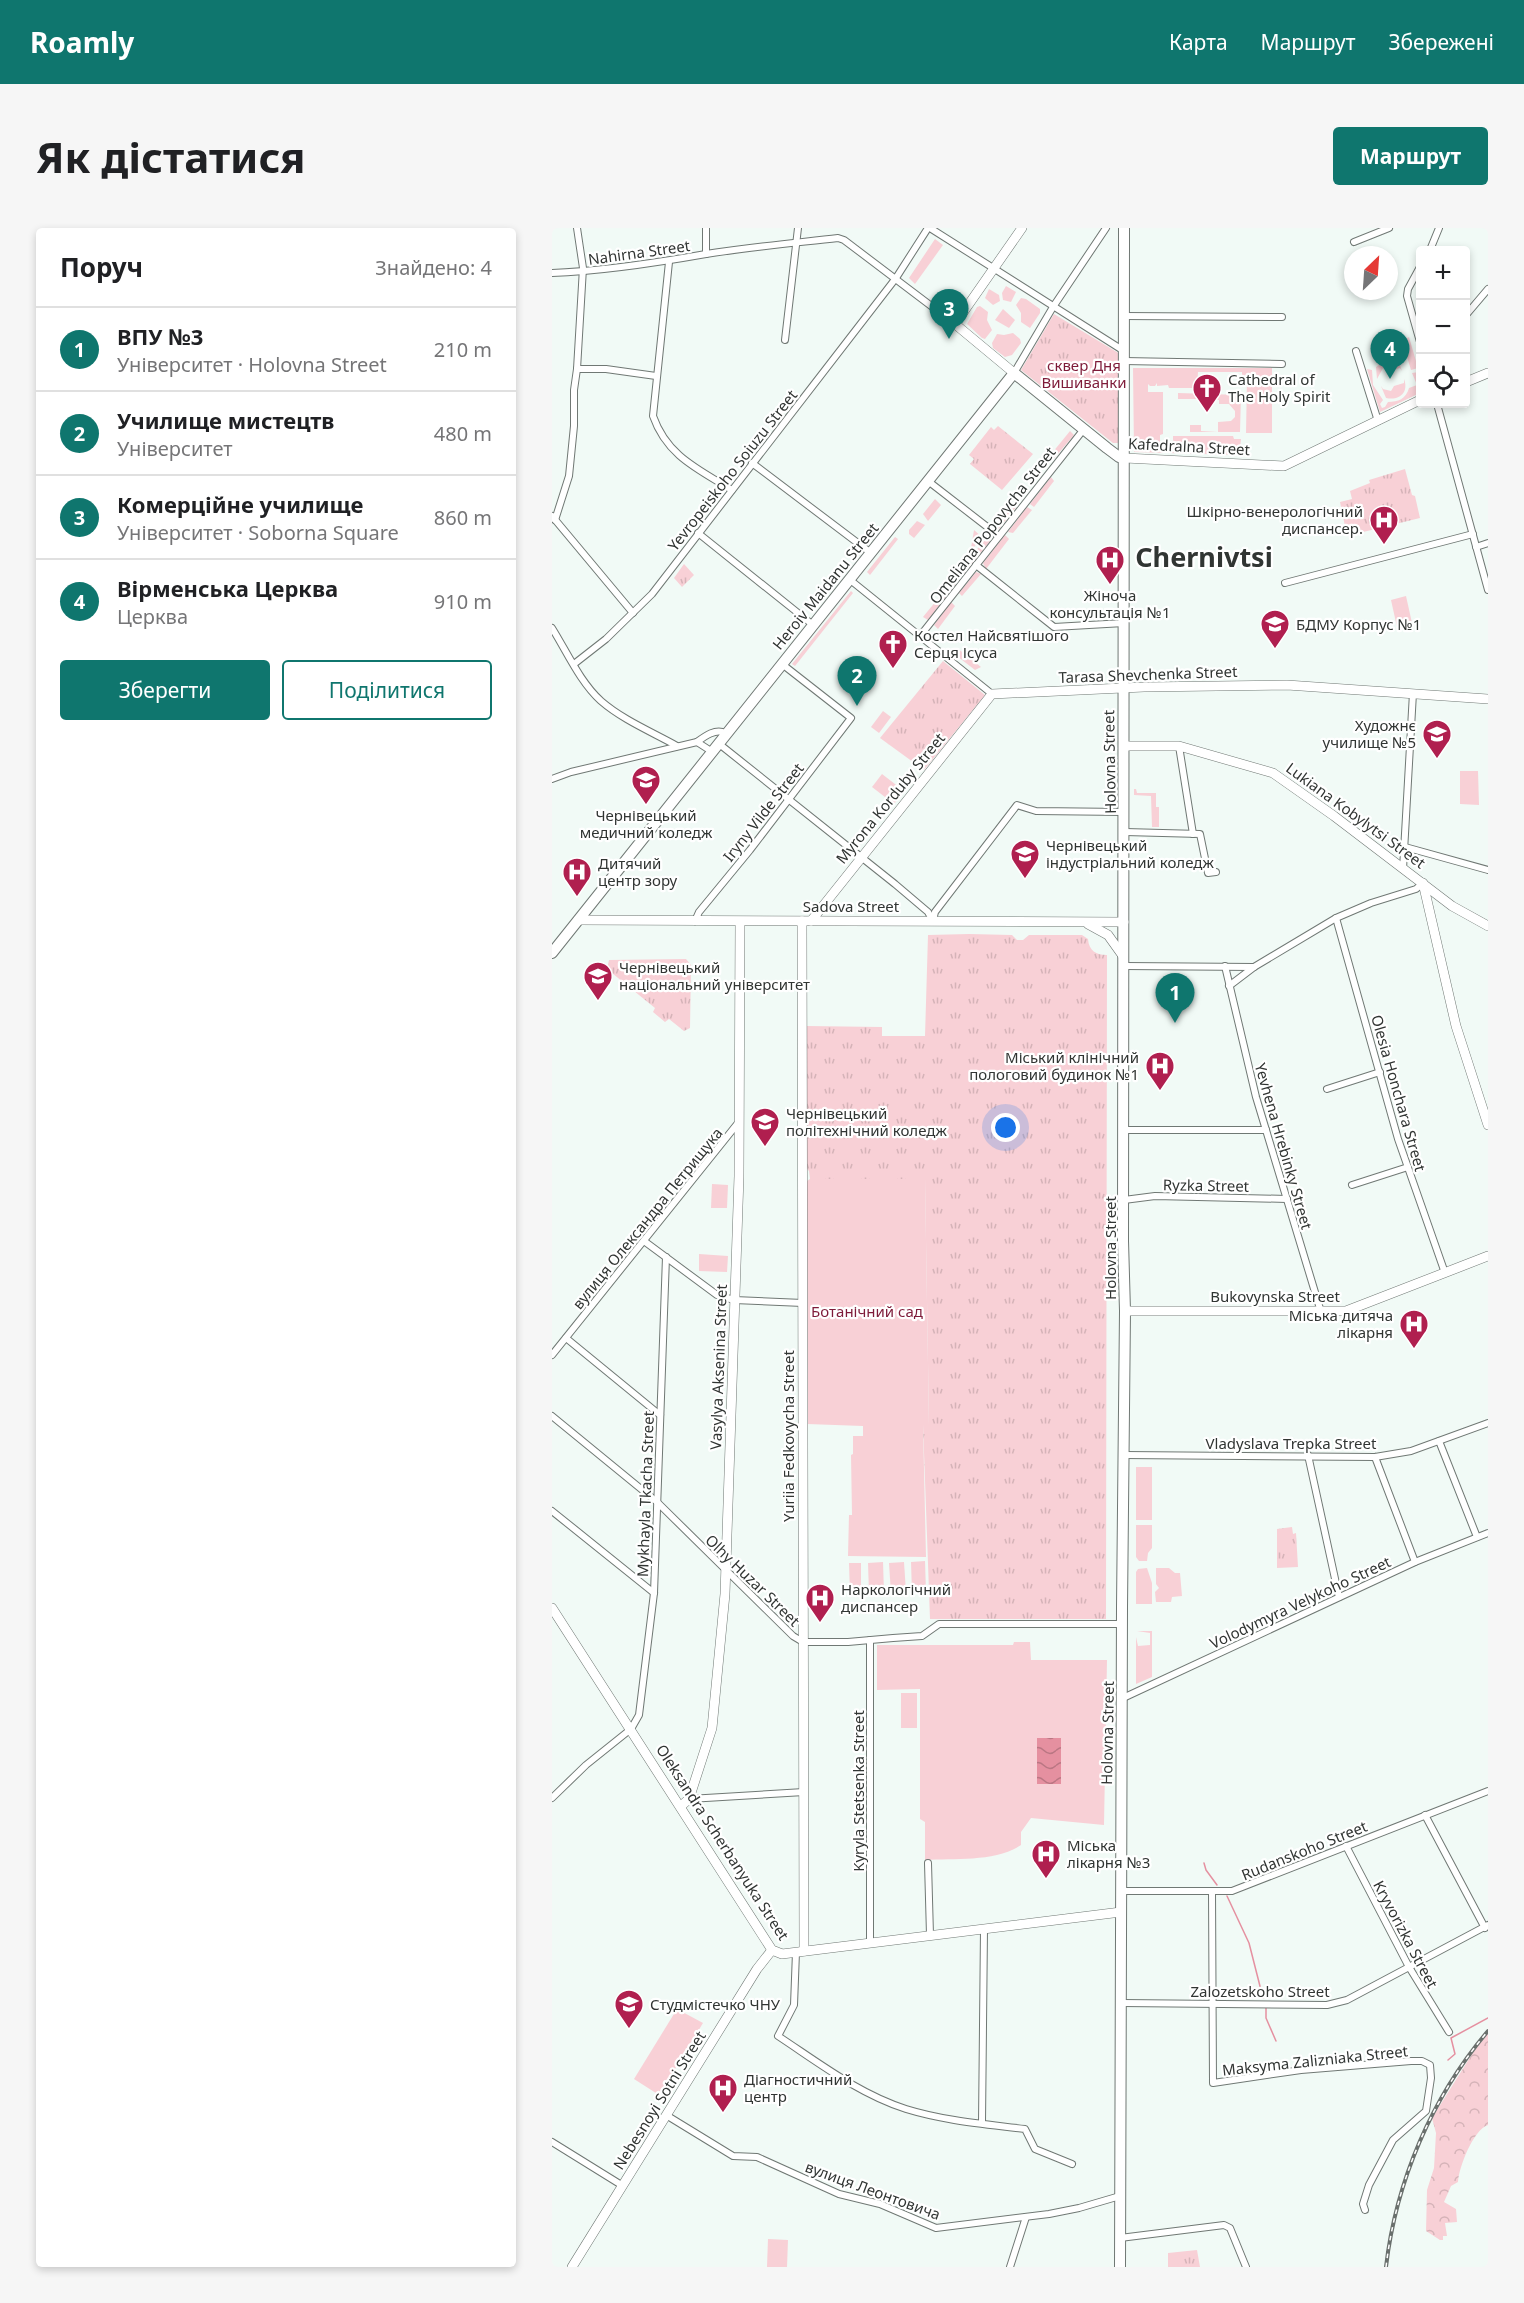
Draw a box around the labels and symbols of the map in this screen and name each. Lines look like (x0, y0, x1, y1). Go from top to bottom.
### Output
street label: Nahirna Street (587, 235, 692, 269)
north arrow (1344, 246, 1398, 300)
pin: 3 (930, 290, 968, 339)
pin: 4 (1370, 330, 1410, 379)
park label: сквер Дня Вишиванки (1041, 355, 1127, 392)
place label: Cathedral of The Holy Spirit (1228, 369, 1331, 406)
church icon: Cathedral of The Holy Spirit (1191, 372, 1223, 414)
street label: Yevropeiskoho Soiuzu Street (663, 385, 802, 555)
street label: Kafedralna Street (1127, 433, 1251, 459)
street label: Omeliana Popovycha Street (924, 442, 1060, 608)
place label: Шкірно-венерологічний диспансер. (1187, 501, 1363, 538)
hospital icon: Шкірно-венерологічний диспансер. (1368, 504, 1400, 546)
street label: Heroiv Maidanu Street (768, 518, 883, 654)
district label: Chernivtsi (1135, 538, 1273, 575)
hospital icon: Жіноча консультація №1 (1094, 544, 1126, 586)
place label: Жіноча консультація №1 (1050, 585, 1170, 622)
school or university icon: БДМУ Корпус №1 (1259, 608, 1291, 650)
place label: БДМУ Корпус №1 (1296, 614, 1421, 634)
place label: Костел Найсвятішого Серця Ісуса (914, 625, 1069, 662)
church icon: Костел Найсвятішого Серця Ісуса (877, 628, 909, 670)
pin: 2 (838, 656, 876, 706)
street label: Tarasa Shevchenka Street (1058, 661, 1238, 687)
street label: Holovna Street (1098, 709, 1120, 814)
place label: Художнє училище №5 (1323, 715, 1416, 752)
school or university icon: Художнє училище №5 (1421, 718, 1453, 760)
street label: Myrona Korduby Street (831, 728, 949, 868)
street label: Iryny Vilde Street (718, 758, 808, 865)
street label: Lukiana Kobylytsi Street (1282, 758, 1430, 873)
school or university icon: Чернівецький медичний коледж (630, 764, 662, 806)
place label: Чернівецький медичний коледж (580, 805, 713, 842)
place label: Чернівецький індустріальний коледж (1046, 835, 1214, 872)
school or university icon: Чернівецький індустріальний коледж (1009, 838, 1041, 880)
place label: Дитячий центр зору (598, 853, 678, 890)
hospital icon: Дитячий центр зору (561, 856, 593, 898)
street label: Sadova Street (803, 896, 900, 916)
place label: Чернівецький національний університет (619, 957, 810, 994)
school or university icon: Чернівецький національний університет (582, 960, 614, 1002)
pin: 1 (1156, 974, 1194, 1023)
street label: Olesia Honchara Street (1367, 1012, 1431, 1174)
place label: Міський клінічний пологовий будинок №1 (969, 1047, 1139, 1084)
hospital icon: Міський клінічний пологовий будинок №1 (1144, 1050, 1176, 1092)
street label: Yevhena Hrebinky Street (1251, 1061, 1317, 1232)
place label: Чернівецький політехнічний коледж (786, 1103, 947, 1140)
school or university icon: Чернівецький політехнічний коледж (749, 1106, 781, 1148)
your location (991, 1113, 1020, 1142)
street label: вулиця Олександра Петрищука (567, 1123, 727, 1313)
street label: Ryzka Street (1163, 1174, 1250, 1196)
street label: Holovna Street (1100, 1195, 1120, 1300)
street label: Vasylya Aksenina Street (705, 1283, 731, 1450)
street label: Bukovynska Street (1210, 1286, 1340, 1306)
park label: Ботанічний сад (811, 1301, 923, 1321)
place label: Міська дитяча лікарня (1289, 1305, 1393, 1342)
hospital icon: Міська дитяча лікарня (1398, 1308, 1430, 1350)
street label: Yuriia Fedkovycha Street (778, 1350, 798, 1522)
street label: Mykhayla Tkacha Street (632, 1410, 658, 1577)
street label: Vladyslava Trepka Street (1206, 1433, 1377, 1453)
street label: Olhy Huzar Street (701, 1530, 805, 1631)
street label: Volodymyra Velykoho Street (1206, 1551, 1394, 1653)
place label: Наркологічний диспансер (841, 1579, 951, 1616)
hospital icon: Наркологічний диспансер (804, 1582, 836, 1624)
street label: Holovna Street (1096, 1680, 1118, 1785)
street label: Kyryla Stetsenka Street (848, 1710, 868, 1872)
street label: Oleksandra Scherbanyuka Street (652, 1740, 794, 1944)
street label: Rudanskoho Street (1238, 1815, 1370, 1884)
place label: Міська лікарня №3 (1067, 1835, 1150, 1872)
hospital icon: Міська лікарня №3 (1030, 1838, 1062, 1880)
street label: Kryvorizka Street (1369, 1877, 1443, 1992)
street label: Zalozetskoho Street (1190, 1981, 1330, 2001)
school or university icon: Студмістечко ЧНУ (613, 1988, 645, 2030)
place label: Студмістечко ЧНУ (650, 1994, 781, 2014)
street label: Nebesnoyi Sotni Street (608, 2026, 710, 2173)
street label: Maksyma Zalizniaka Street (1221, 2040, 1409, 2080)
place label: Діагностичний центр (744, 2069, 852, 2106)
hospital icon: Діагностичний центр (707, 2072, 739, 2114)
street label: вулиця Леонтовича (803, 2156, 943, 2224)

